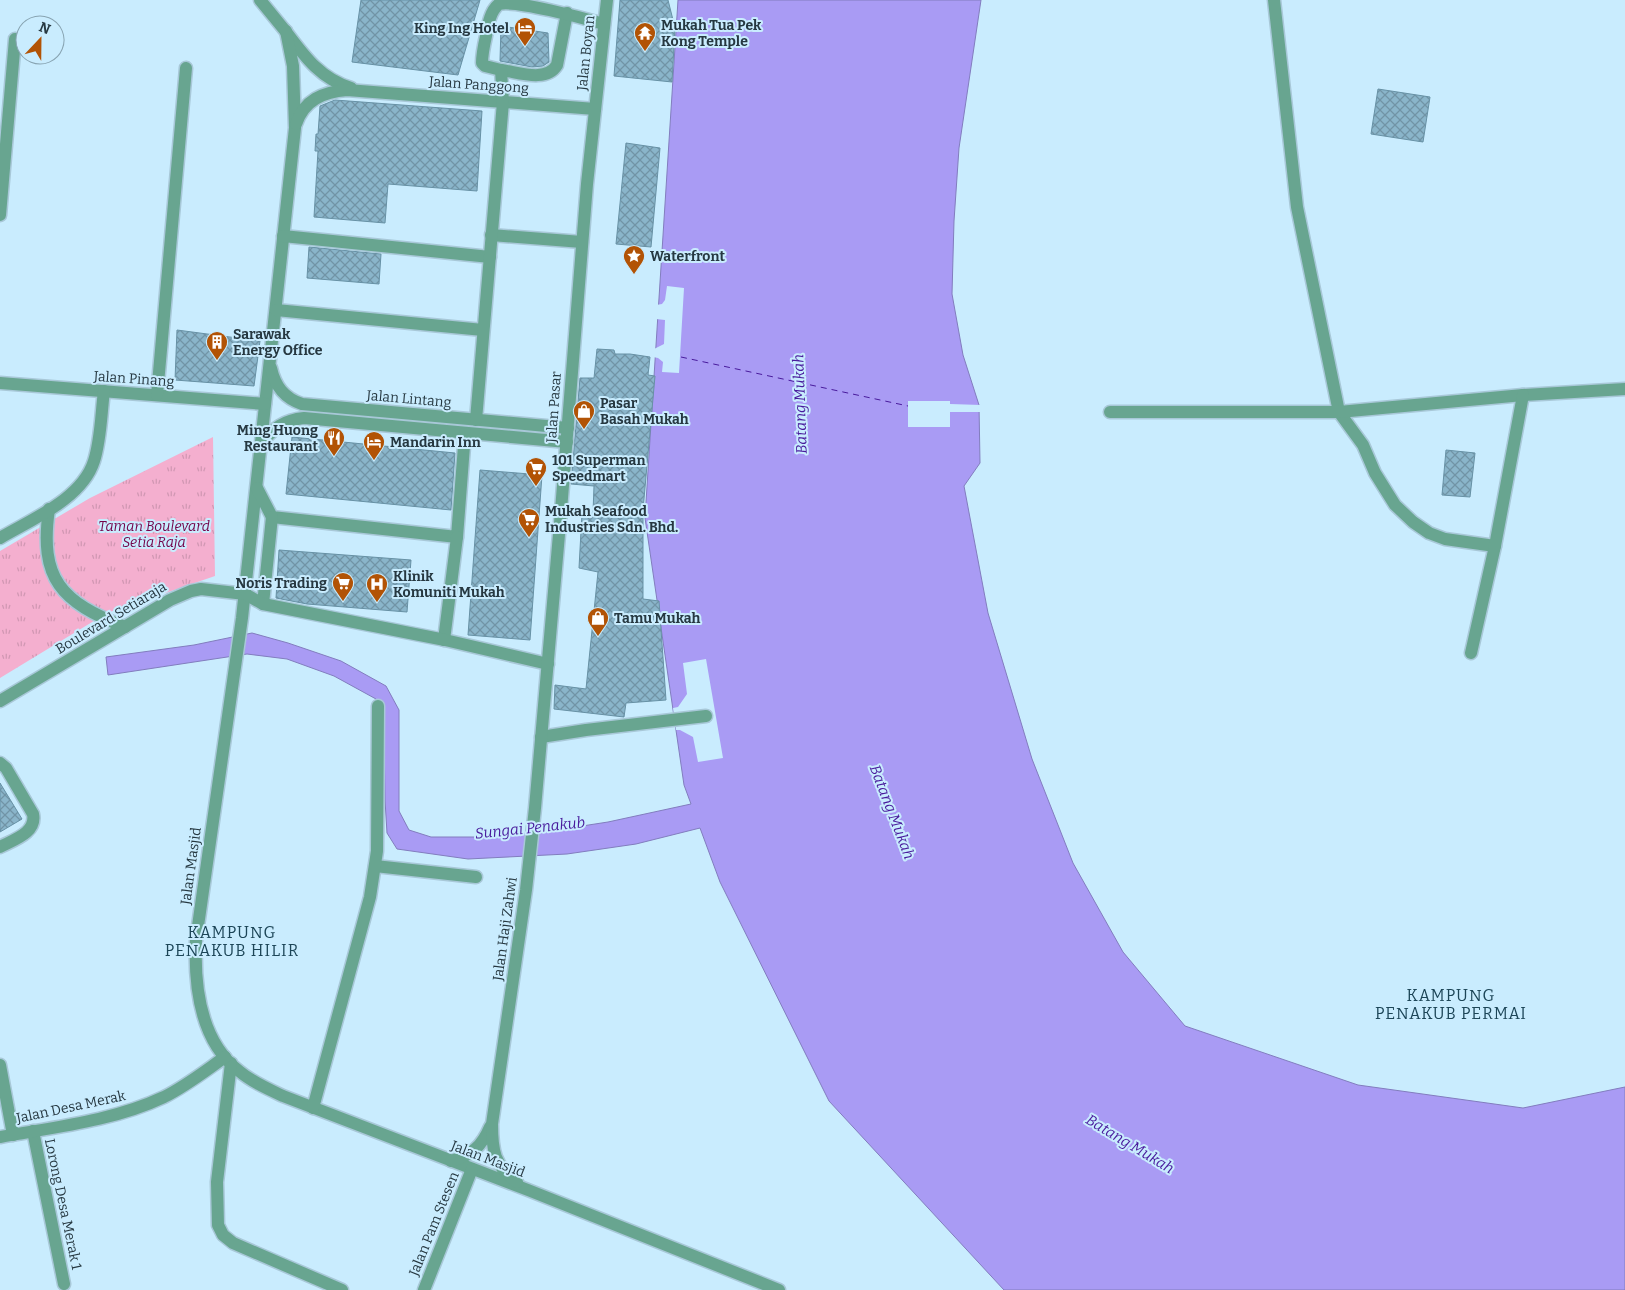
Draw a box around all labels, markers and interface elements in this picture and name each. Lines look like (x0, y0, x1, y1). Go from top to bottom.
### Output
street label: Jalan Boyan (573, 14, 598, 92)
north arrow (15, 15, 65, 65)
hotel icon: King Ing Hotel (513, 16, 537, 47)
place label: Mukah Tua Pek Kong Temple (661, 17, 762, 50)
text: N (36, 19, 53, 38)
place label: King Ing Hotel (414, 20, 510, 37)
temple icon: Mukah Tua Pek Kong Temple (633, 21, 657, 52)
street label: Jalan Panggong (428, 73, 530, 97)
place icon: Waterfront (622, 244, 646, 275)
place label: Waterfront (650, 248, 725, 265)
place label: Sarawak Energy Office (233, 326, 323, 359)
building icon: Sarawak Energy Office (205, 330, 229, 361)
water label: Batang Mukah (789, 354, 811, 454)
street label: Jalan Pinang (92, 368, 175, 390)
street label: Jalan Pasar (543, 371, 565, 444)
street label: Jalan Lintang (365, 387, 452, 411)
place label: Pasar Basah Mukah (600, 395, 689, 428)
shop icon: Pasar Basah Mukah (572, 399, 596, 430)
place label: Ming Huong Restaurant (237, 422, 318, 455)
restaurant icon: Ming Huong Restaurant (322, 426, 346, 457)
hotel icon: Mandarin Inn (362, 430, 386, 461)
place label: Mandarin Inn (390, 434, 481, 451)
place label: 101 Superman Speedmart (552, 452, 645, 485)
supermarket icon: 101 Superman Speedmart (524, 456, 548, 487)
place label: Mukah Seafood Industries Sdn. Bhd. (545, 503, 678, 536)
supermarket icon: Mukah Seafood Industries Sdn. Bhd. (517, 507, 541, 538)
park label: Taman Boulevard Setia Raja (98, 518, 210, 551)
place label: Klinik Komuniti Mukah (393, 568, 505, 601)
supermarket icon: Noris Trading (331, 571, 355, 602)
hospital icon: Klinik Komuniti Mukah (365, 572, 389, 603)
place label: Noris Trading (235, 575, 327, 592)
street label: Boulevard Setiaraja (53, 578, 170, 658)
shop icon: Tamu Mukah (586, 606, 610, 637)
place label: Tamu Mukah (614, 610, 701, 627)
water label: Batang Mukah (866, 762, 918, 862)
water label: Sungai Penakub (474, 813, 586, 843)
street label: Jalan Masjid (177, 826, 205, 907)
street label: Jalan Haji Zahwi (489, 876, 521, 983)
district label: KAMPUNG PENAKUB HILIR (165, 923, 299, 960)
district label: KAMPUNG PENAKUB PERMAI (1375, 986, 1527, 1023)
street label: Jalan Desa Merak (14, 1087, 127, 1127)
water label: Batang Mukah (1083, 1111, 1178, 1177)
street label: Lorong Desa Merak 1 (41, 1137, 85, 1271)
street label: Jalan Masjid (448, 1137, 527, 1181)
street label: Jalan Pam Stesen (405, 1169, 463, 1280)

